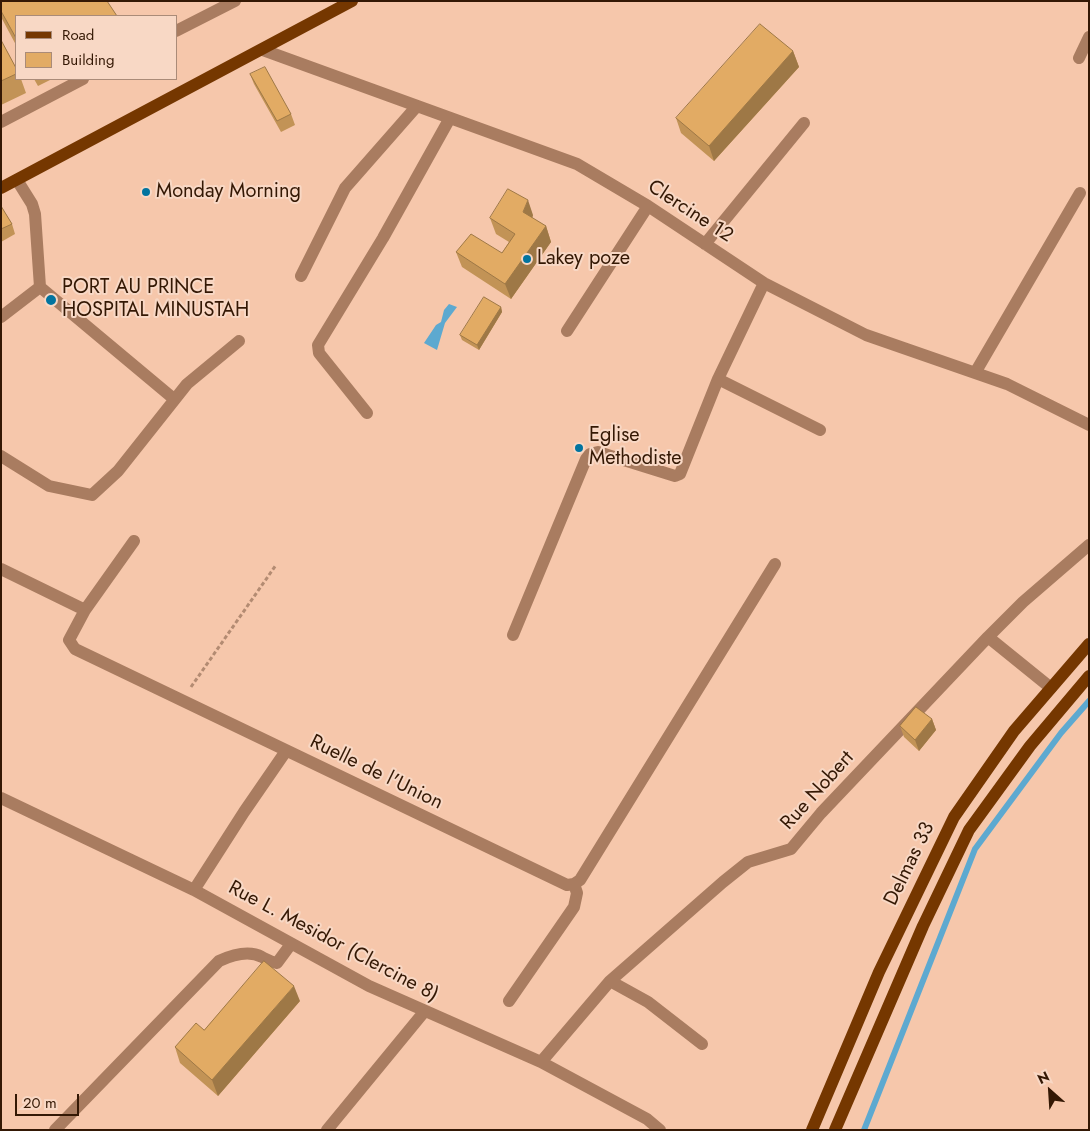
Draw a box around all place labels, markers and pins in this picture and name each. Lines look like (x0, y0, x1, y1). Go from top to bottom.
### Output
place label: Monday Morning (156, 180, 301, 204)
marker: Monday Morning (140, 186, 152, 198)
place label: Lakey poze (537, 247, 630, 271)
marker: Lakey poze (521, 253, 533, 265)
place label: PORT AU PRINCE HOSPITAL MINUSTAH (62, 276, 249, 323)
marker: PORT AU PRINCE HOSPITAL MINUSTAH (44, 293, 58, 307)
place label: Eglise Methodiste (589, 424, 681, 471)
marker: Eglise Methodiste (573, 442, 585, 454)

